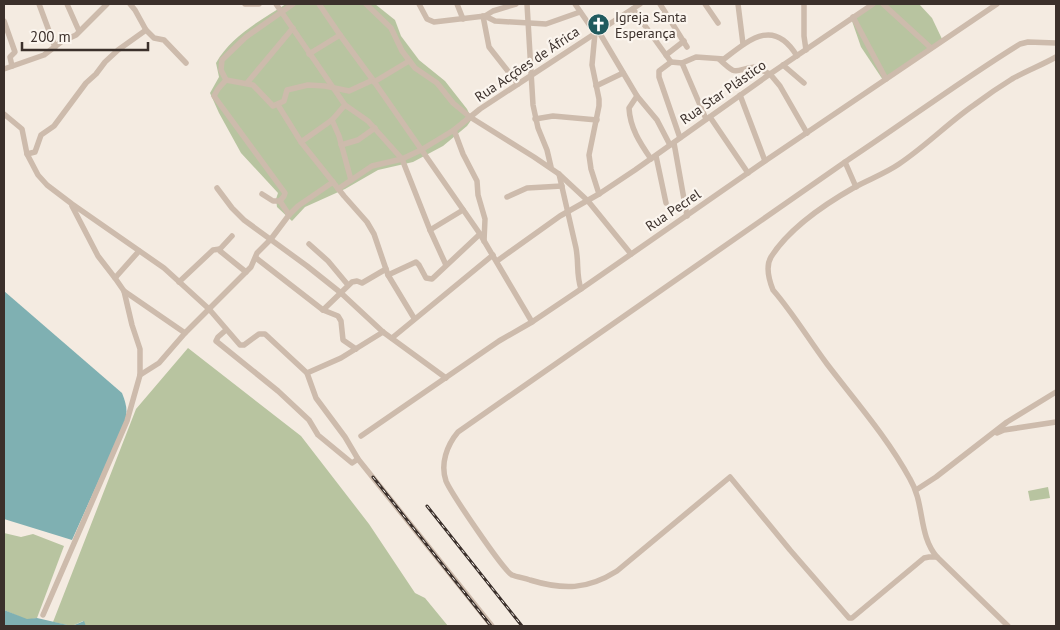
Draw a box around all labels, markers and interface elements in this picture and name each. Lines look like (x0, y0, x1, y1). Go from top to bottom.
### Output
place label: Igreja Santa Esperança (615, 8, 687, 42)
church icon: Igreja Santa Esperança (587, 13, 611, 37)
scale bar (22, 20, 149, 52)
street label: Rua Acções de África (471, 22, 583, 106)
text: 200 m (30, 27, 71, 46)
street label: Rua Star Plástico (677, 56, 769, 128)
street label: Rua Pecrel (642, 185, 704, 235)

